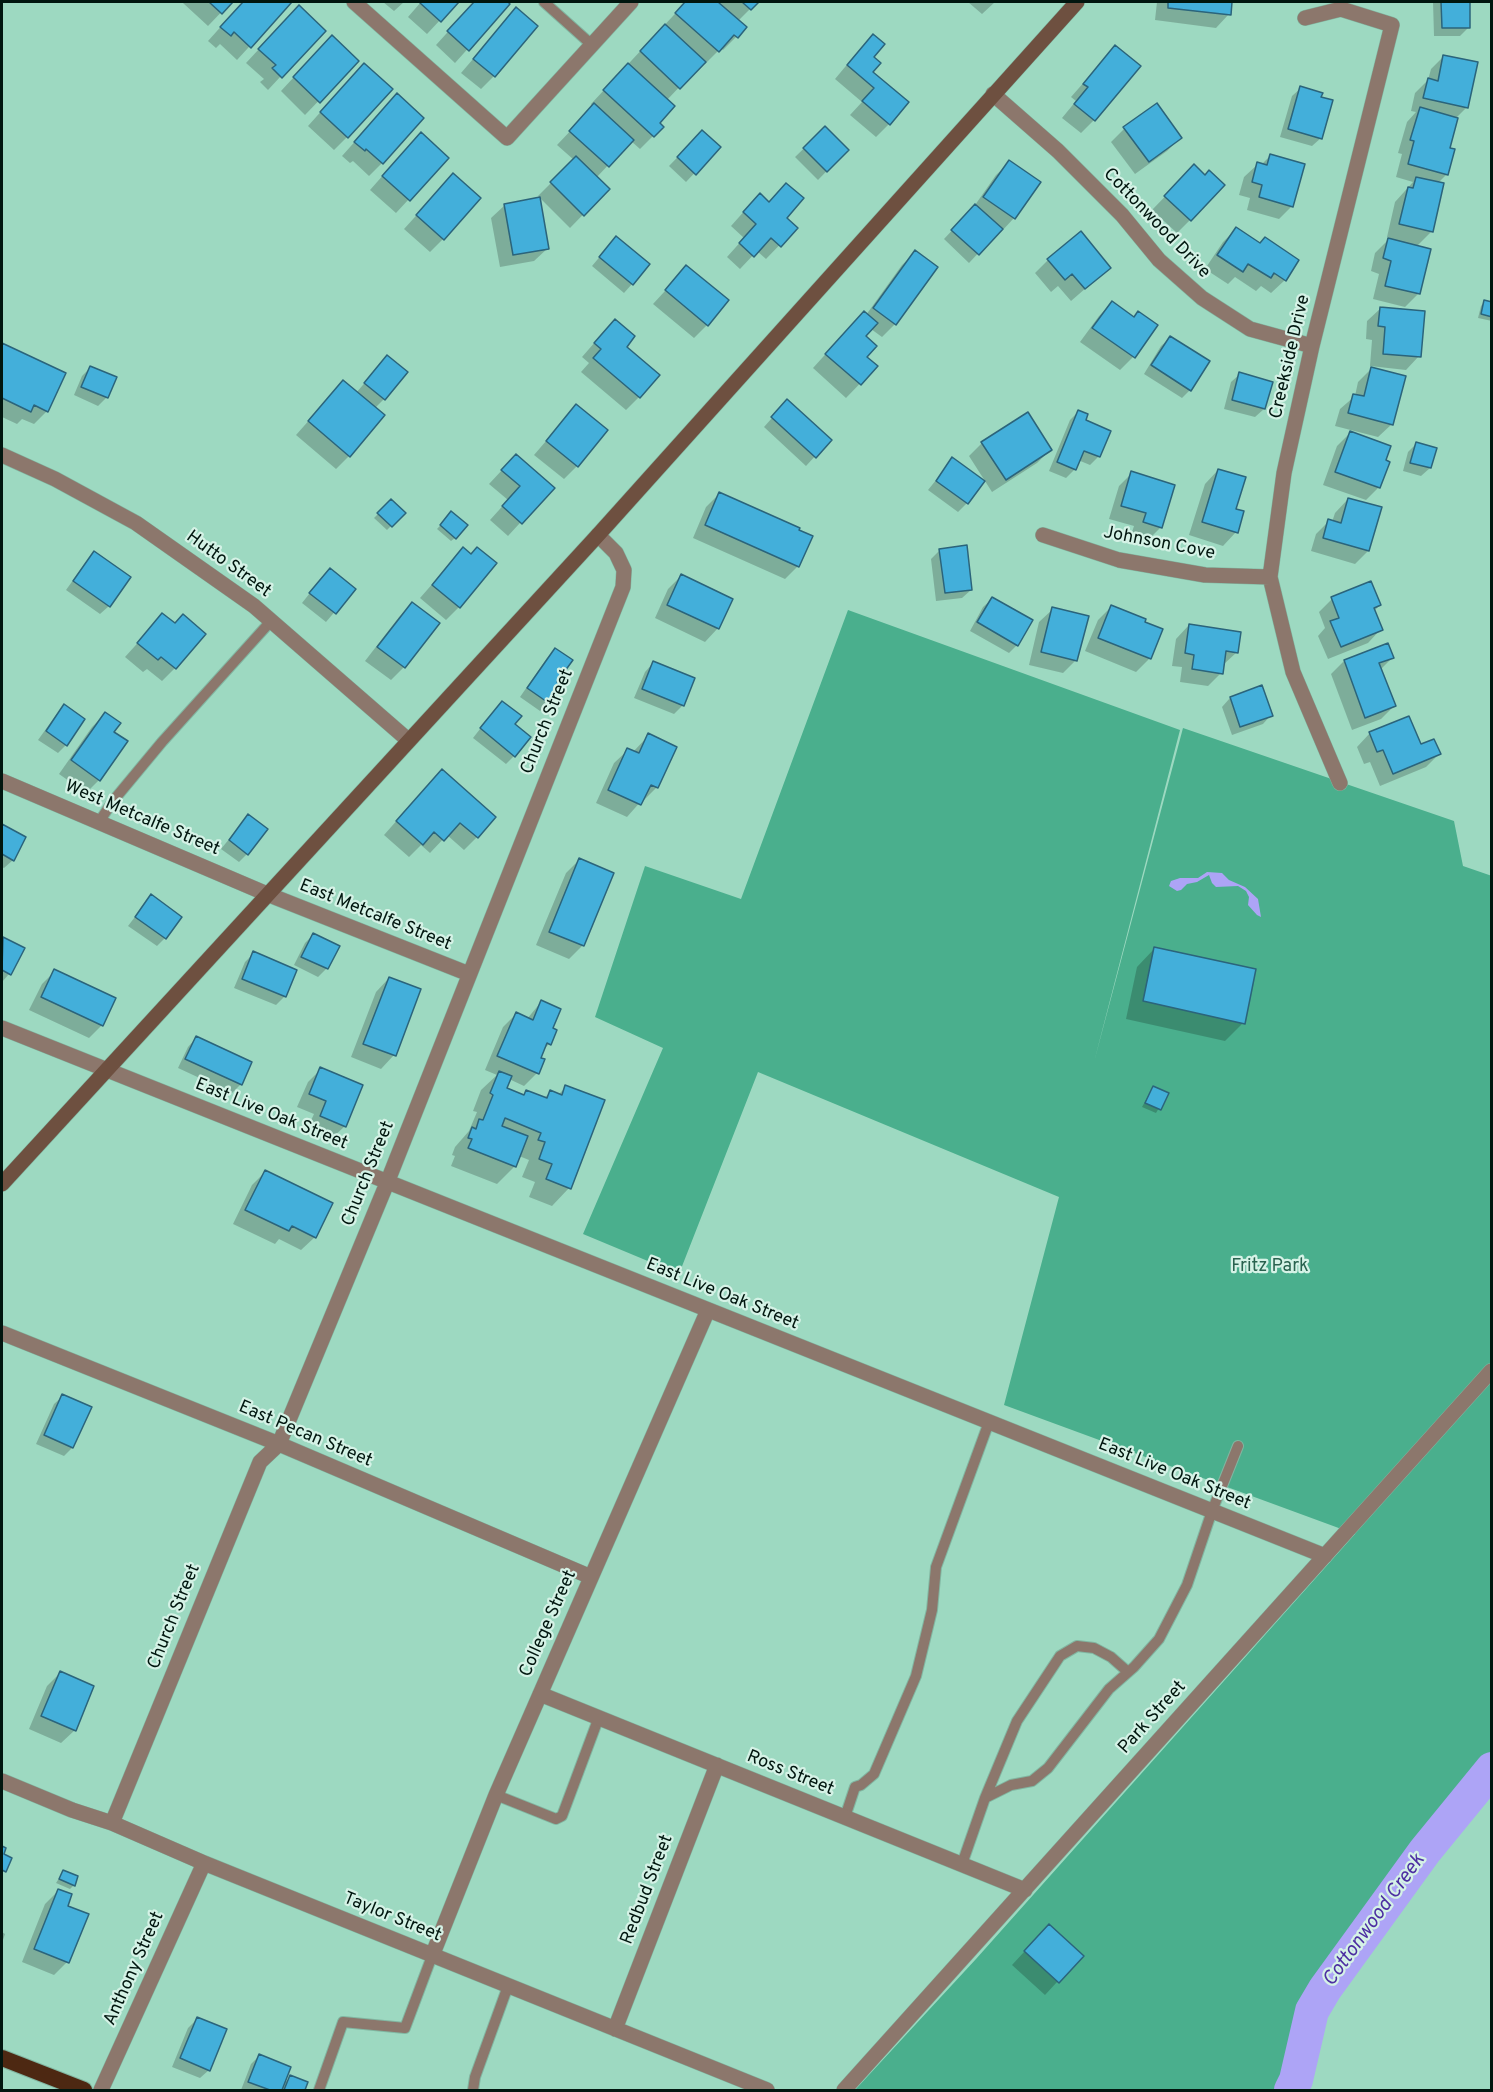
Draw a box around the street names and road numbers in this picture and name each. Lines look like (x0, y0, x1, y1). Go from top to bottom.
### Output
street label: Cottonwood Drive (1098, 164, 1214, 284)
street label: Creekside Drive (1266, 293, 1316, 421)
street label: Johnson Cove (1101, 523, 1217, 565)
street label: Hutto Street (181, 527, 275, 603)
street label: Church Street (517, 666, 579, 778)
street label: West Metcalfe Street (61, 777, 223, 861)
street label: East Metcalfe Street (296, 876, 454, 956)
street label: East Live Oak Street (192, 1075, 350, 1155)
street label: Church Street (338, 1118, 400, 1230)
street label: East Live Oak Street (643, 1255, 801, 1335)
street label: East Pecan Street (235, 1397, 375, 1473)
street label: East Live Oak Street (1095, 1435, 1253, 1515)
street label: Church Street (144, 1561, 206, 1673)
street label: College Street (516, 1567, 582, 1681)
street label: Park Street (1115, 1677, 1191, 1759)
street label: Ross Street (743, 1747, 837, 1801)
street label: Redbud Street (617, 1832, 679, 1948)
street label: Taylor Street (340, 1889, 444, 1947)
street label: Anthony Street (100, 1909, 170, 2029)

